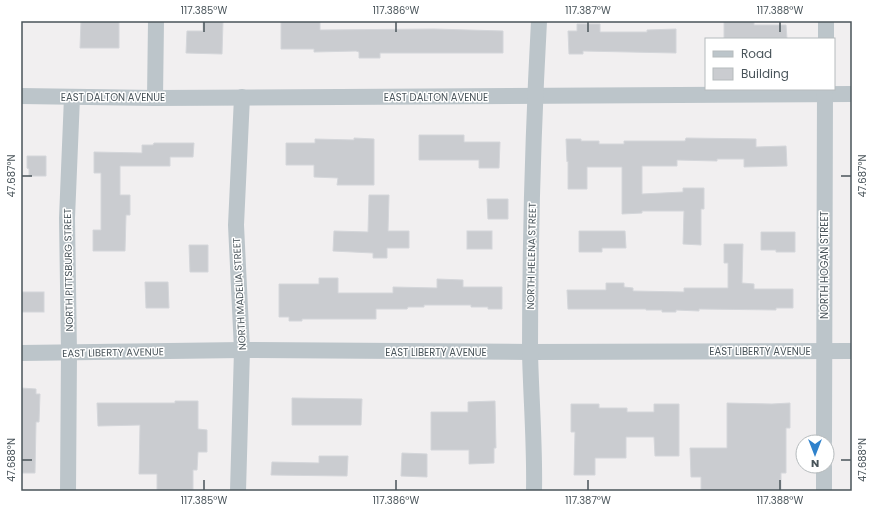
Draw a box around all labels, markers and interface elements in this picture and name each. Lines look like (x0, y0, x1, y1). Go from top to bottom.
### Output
text: 117.385°W (181, 3, 227, 18)
text: 117.386°W (373, 3, 419, 18)
text: 117.387°W (565, 3, 611, 18)
text: 117.388°W (757, 3, 803, 18)
legend (705, 38, 835, 90)
text: Road (741, 45, 772, 62)
text: Building (741, 65, 789, 82)
street label: EAST DALTON AVENUE (61, 90, 165, 105)
street label: EAST DALTON AVENUE (384, 90, 488, 105)
text: 47.687°N (4, 154, 19, 198)
text: 47.687°N (855, 154, 870, 198)
street label: NORTH HELENA STREET (523, 202, 540, 310)
street label: NORTH PITTSBURG STREET (60, 208, 77, 332)
street label: NORTH HOGAN STREET (817, 210, 832, 319)
street label: NORTH MADELIA STREET (229, 237, 250, 351)
street label: EAST LIBERTY AVENUE (62, 344, 164, 361)
street label: EAST LIBERTY AVENUE (709, 344, 811, 359)
street label: EAST LIBERTY AVENUE (385, 345, 487, 360)
north arrow (795, 434, 835, 474)
text: 47.688°N (4, 438, 19, 482)
text: 47.688°N (855, 438, 870, 482)
text: N (811, 456, 819, 472)
text: 117.385°W (181, 493, 227, 508)
text: 117.386°W (373, 493, 419, 508)
text: 117.387°W (565, 493, 611, 508)
text: 117.388°W (757, 493, 803, 508)

